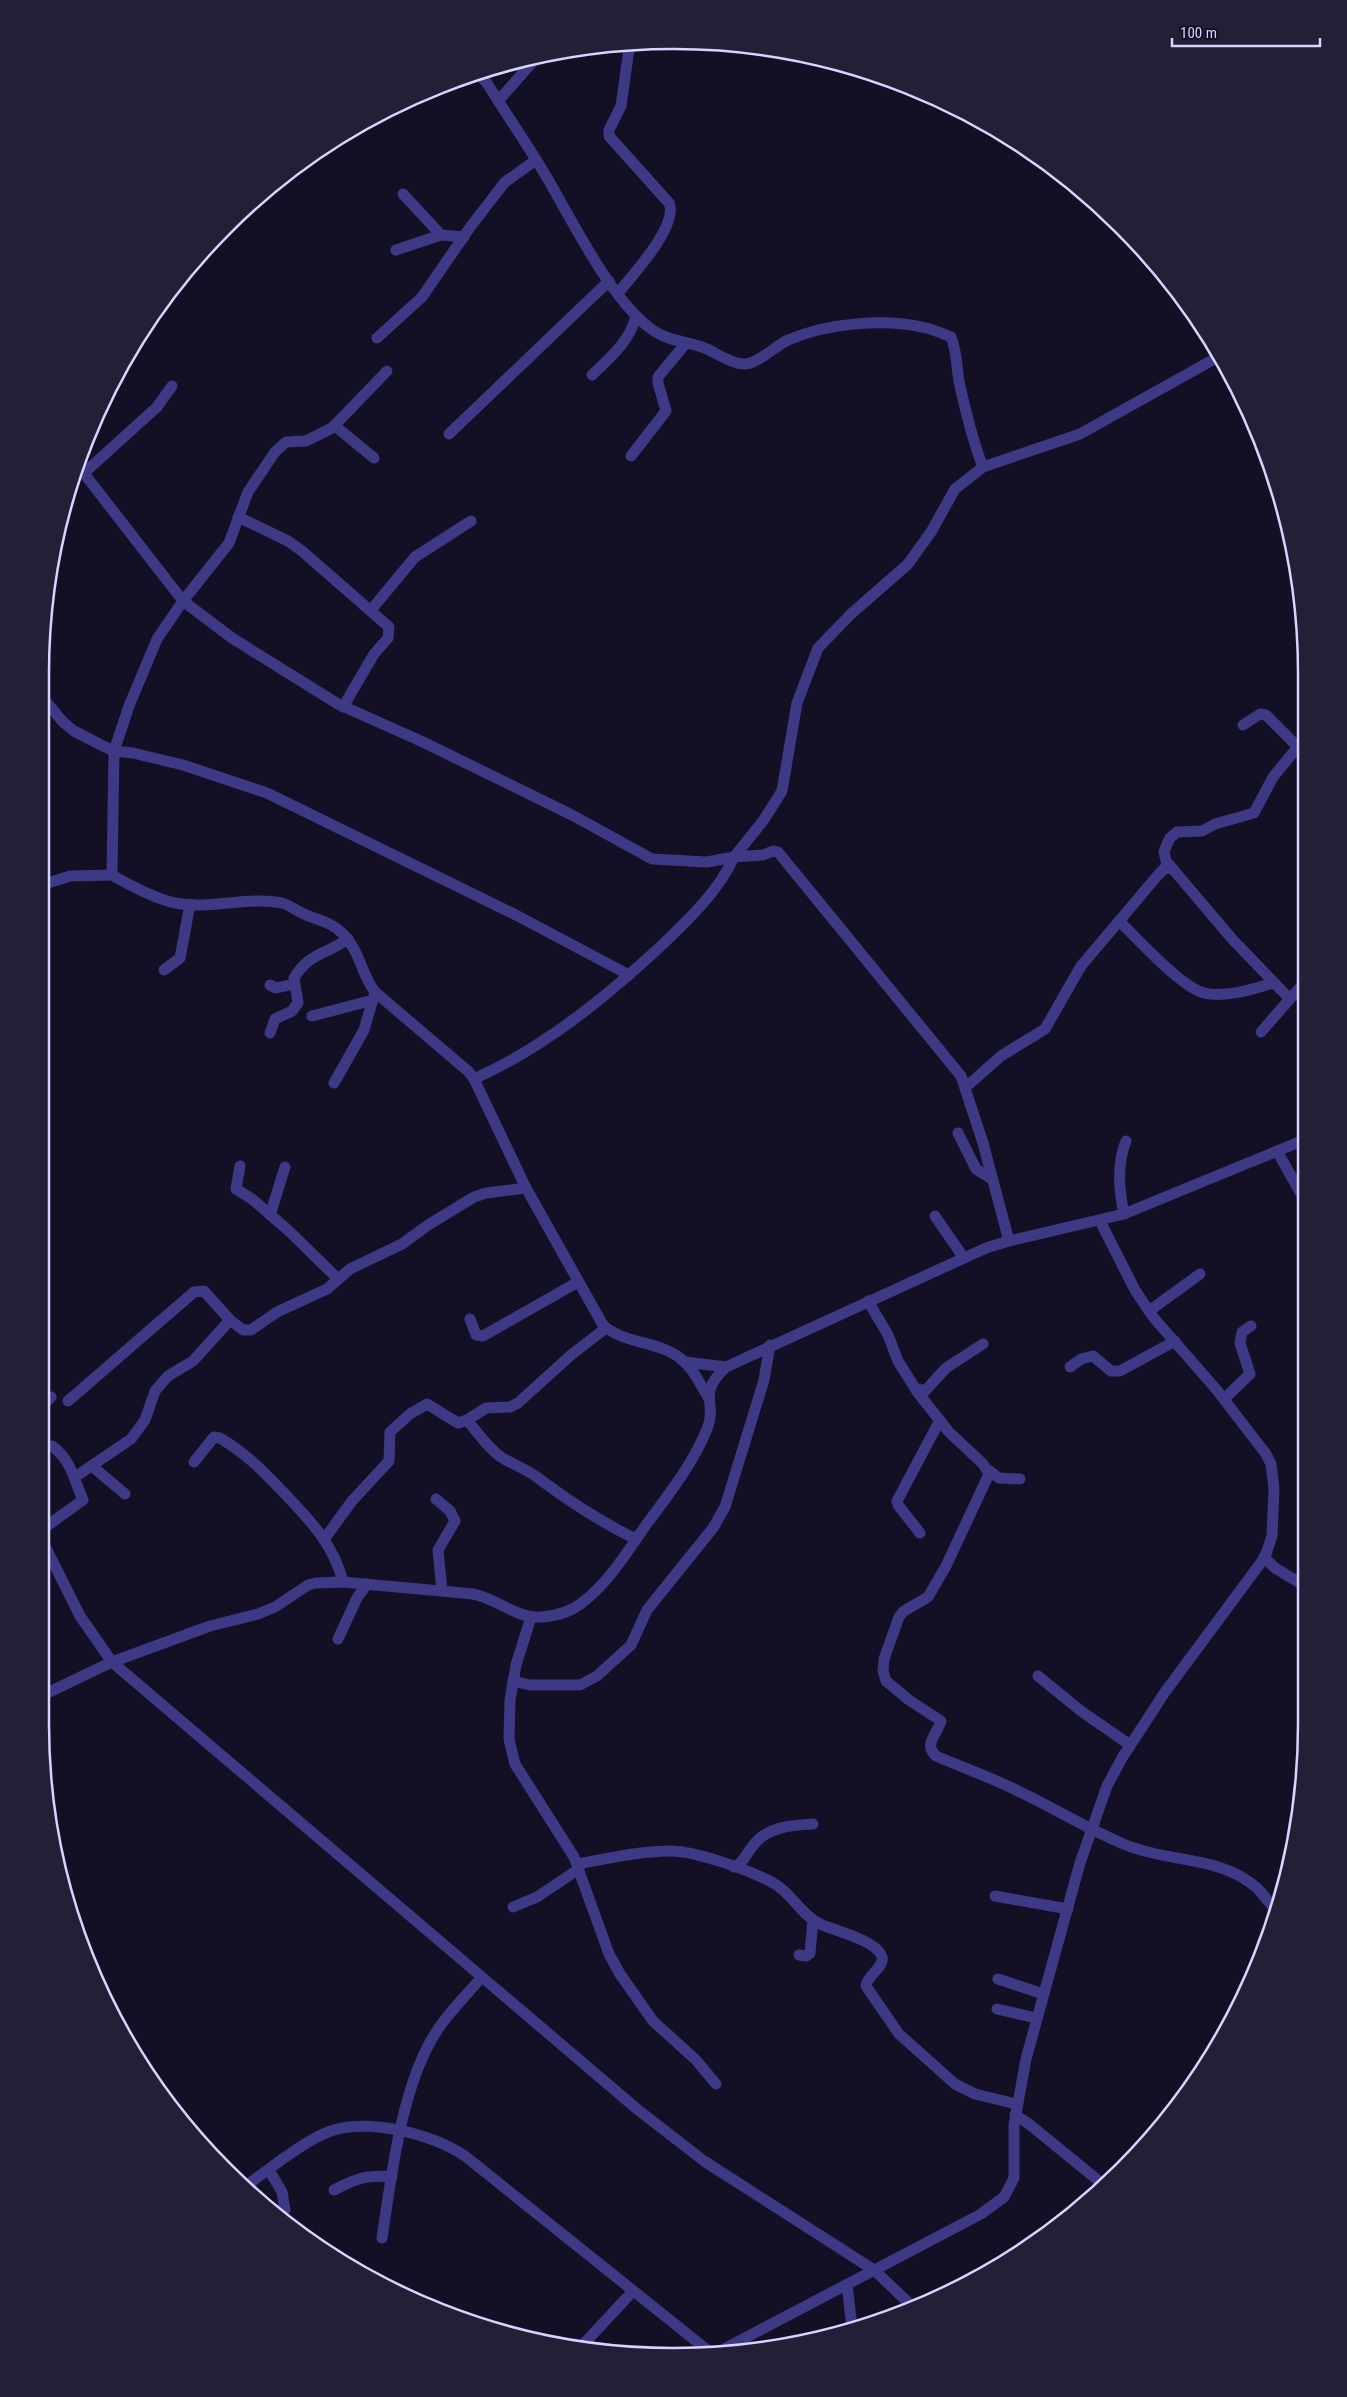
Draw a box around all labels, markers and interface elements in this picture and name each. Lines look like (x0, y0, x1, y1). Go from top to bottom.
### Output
scale bar (1172, 15, 1320, 47)
text: 100 m (1180, 24, 1217, 42)

